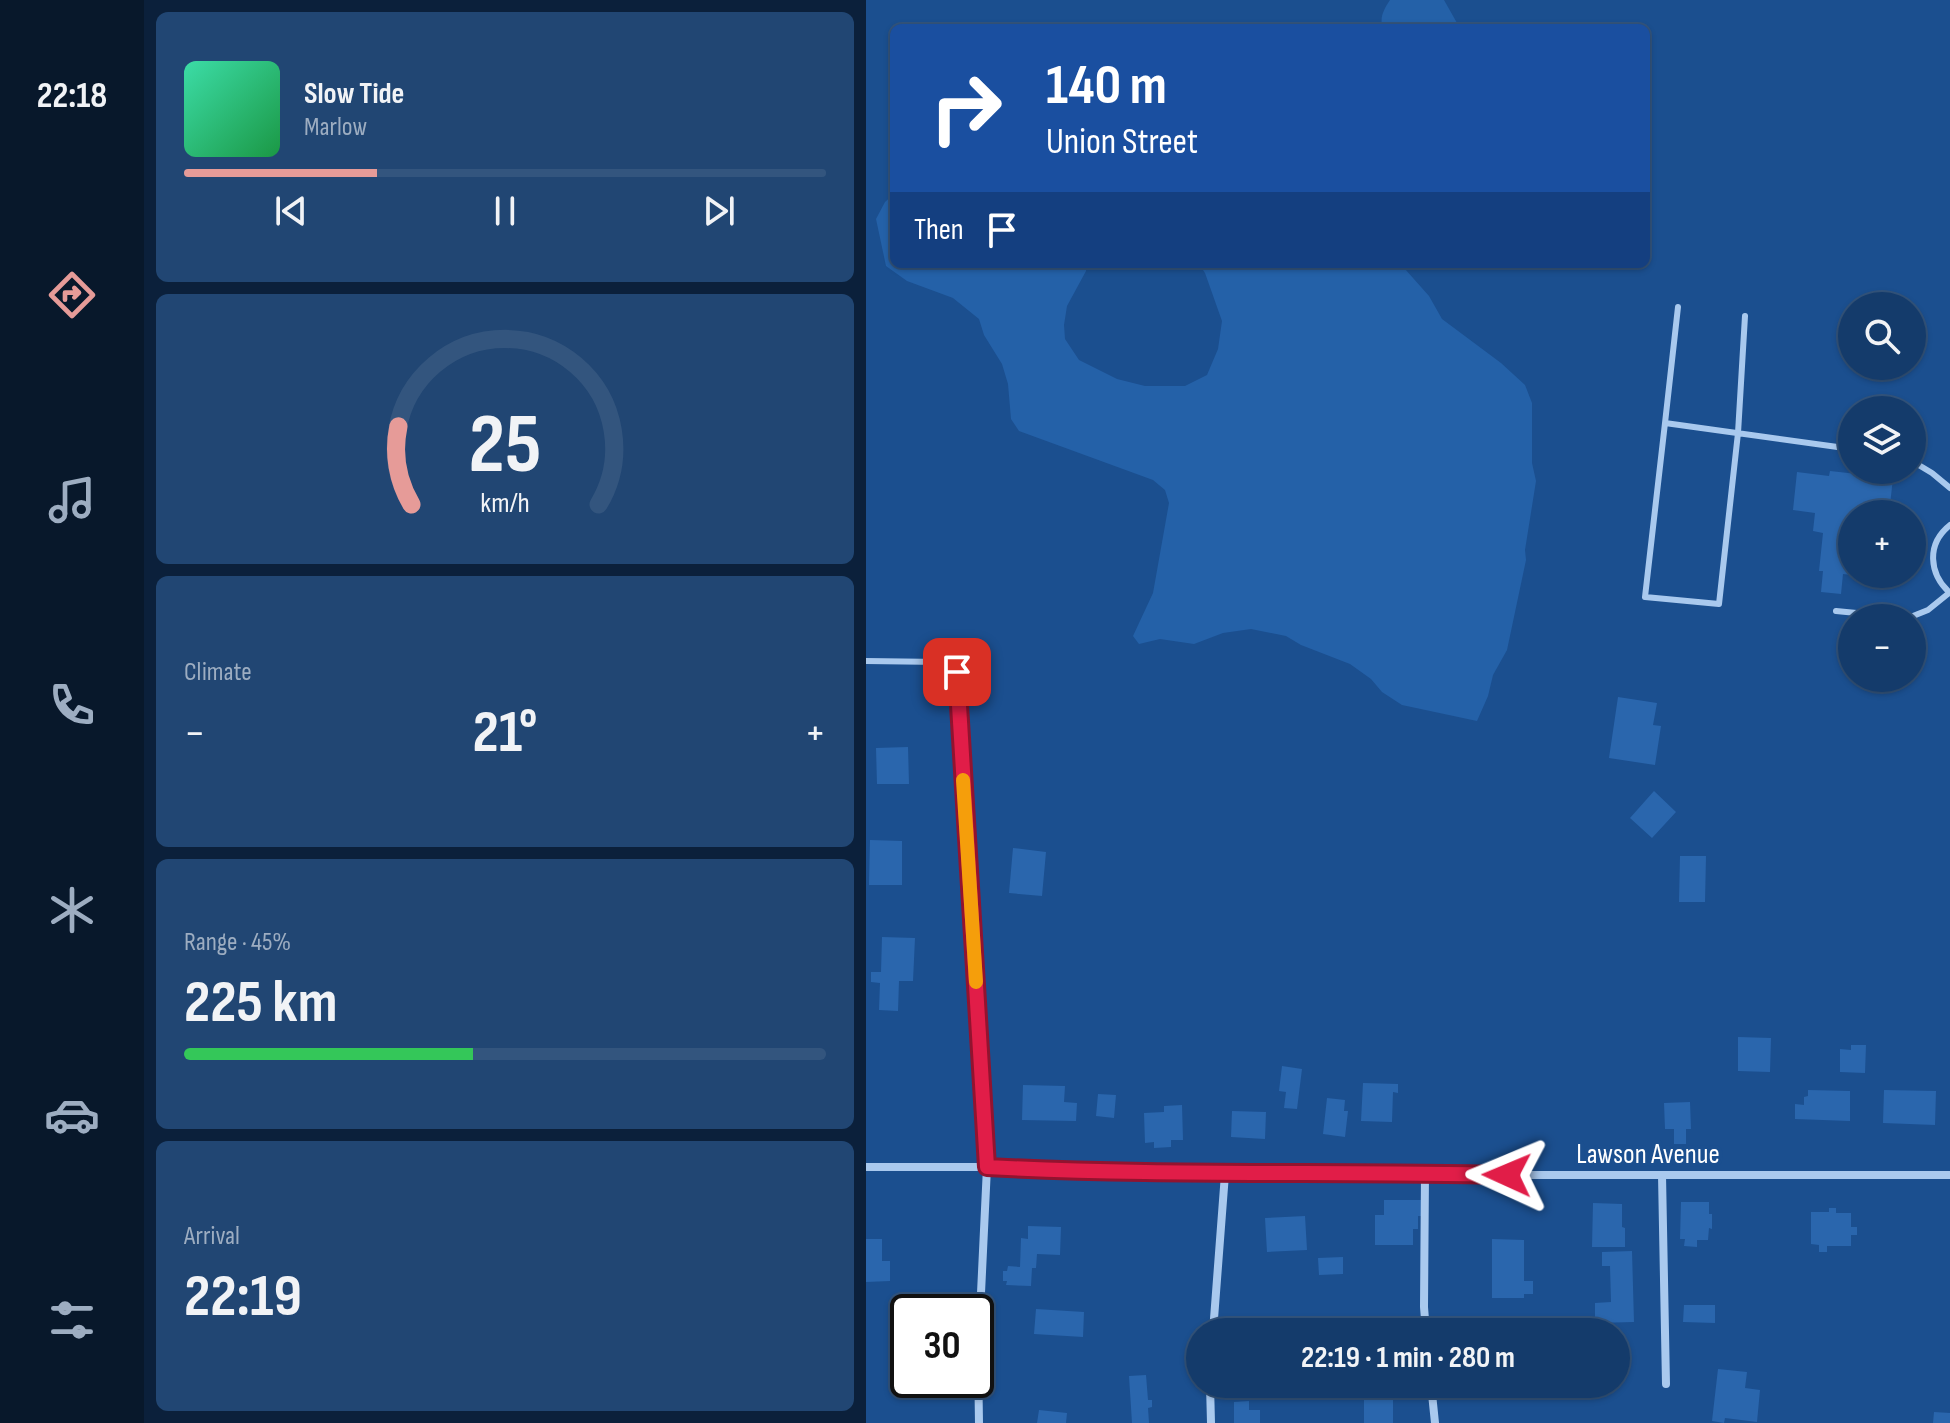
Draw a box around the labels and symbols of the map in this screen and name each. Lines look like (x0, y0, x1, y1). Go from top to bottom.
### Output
pin (923, 638, 991, 706)
position arrow (1465, 1133, 1549, 1217)
street label: Lawson Avenue (1576, 1138, 1720, 1171)
speed limit sign: 30 (890, 1294, 994, 1398)

